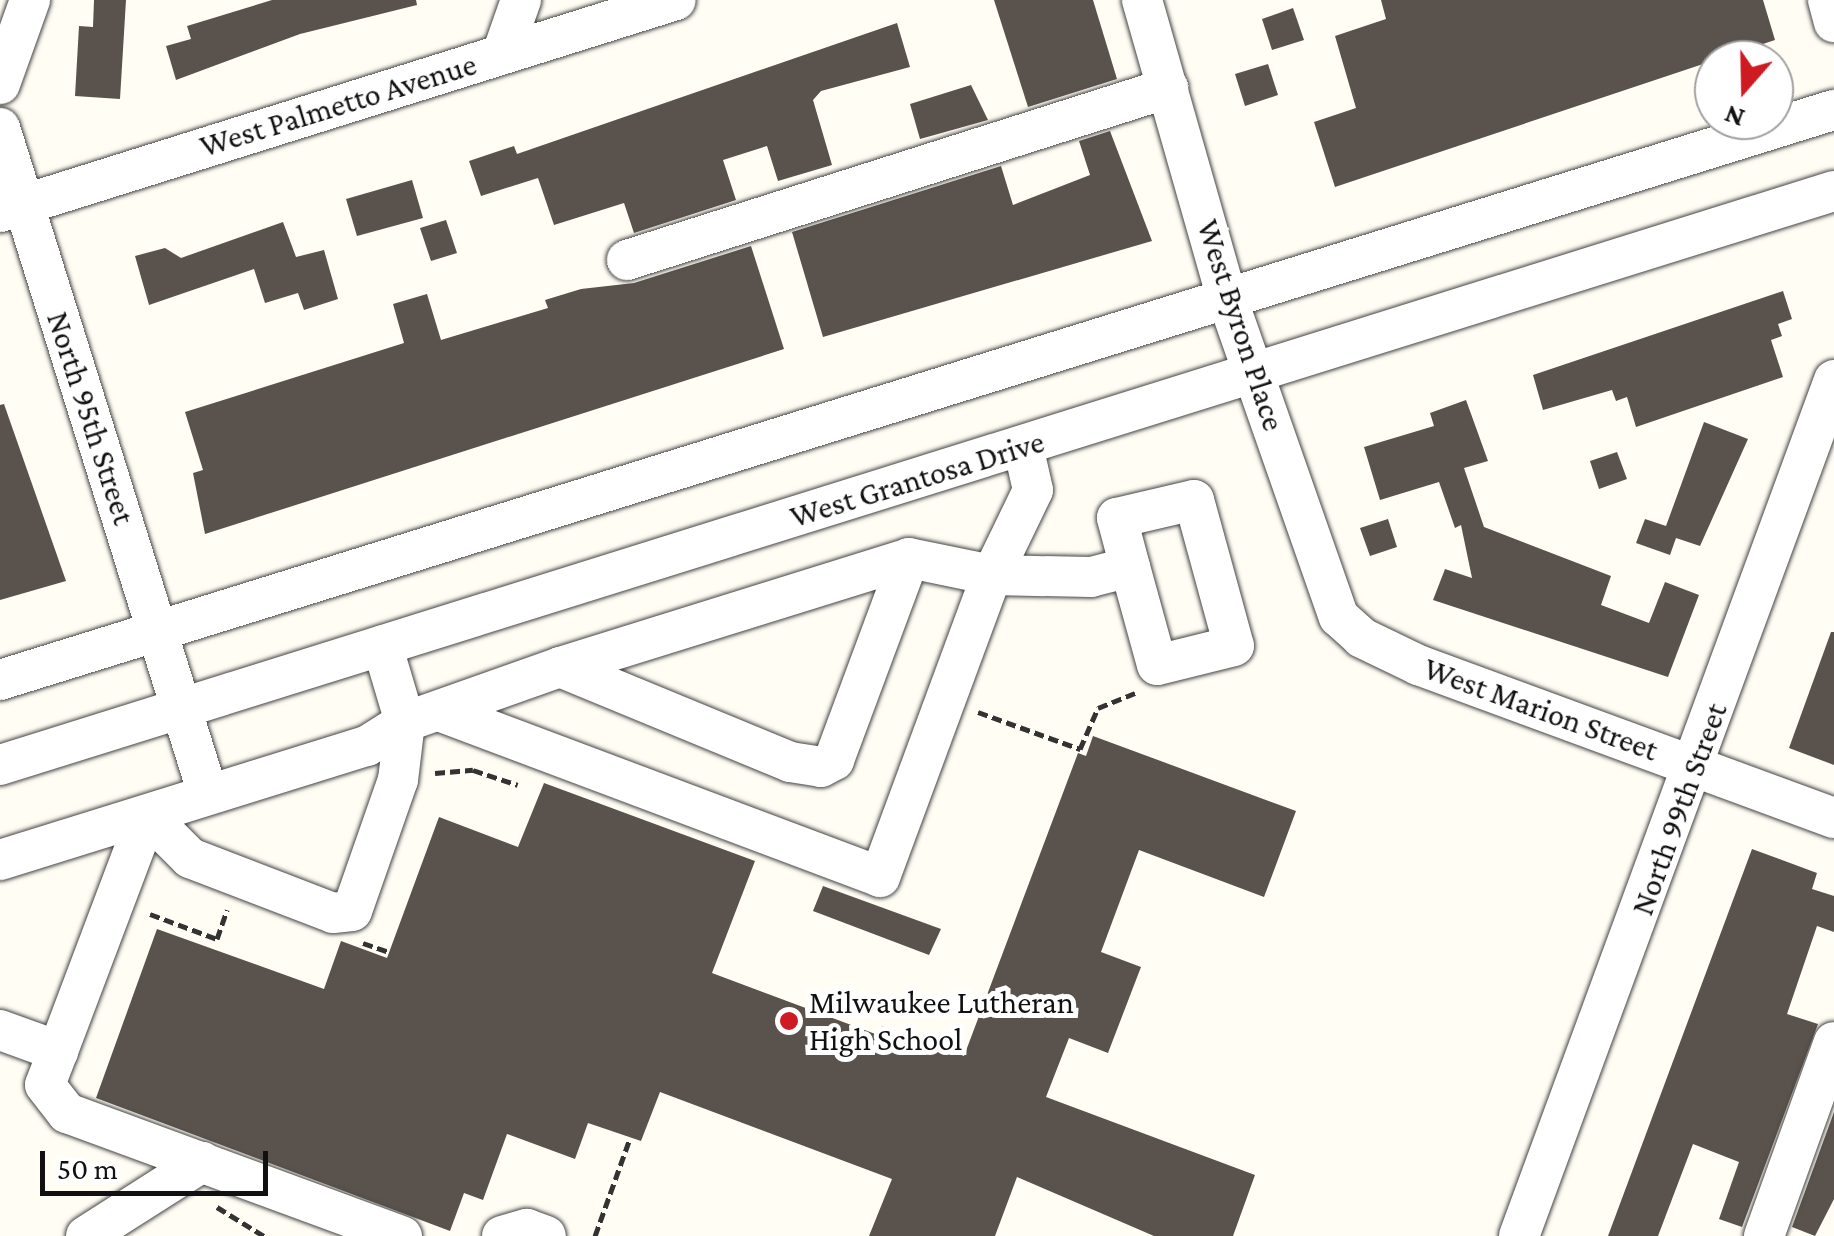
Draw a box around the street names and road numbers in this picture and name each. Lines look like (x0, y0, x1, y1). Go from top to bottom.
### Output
street label: West Palmetto Avenue (195, 45, 481, 165)
street label: West Byron Place (1189, 215, 1293, 435)
street label: North 95th Street (39, 307, 143, 529)
street label: West Grantosa Drive (785, 422, 1049, 536)
street label: West Marion Street (1419, 649, 1663, 769)
street label: North 99th Street (1623, 698, 1735, 920)

